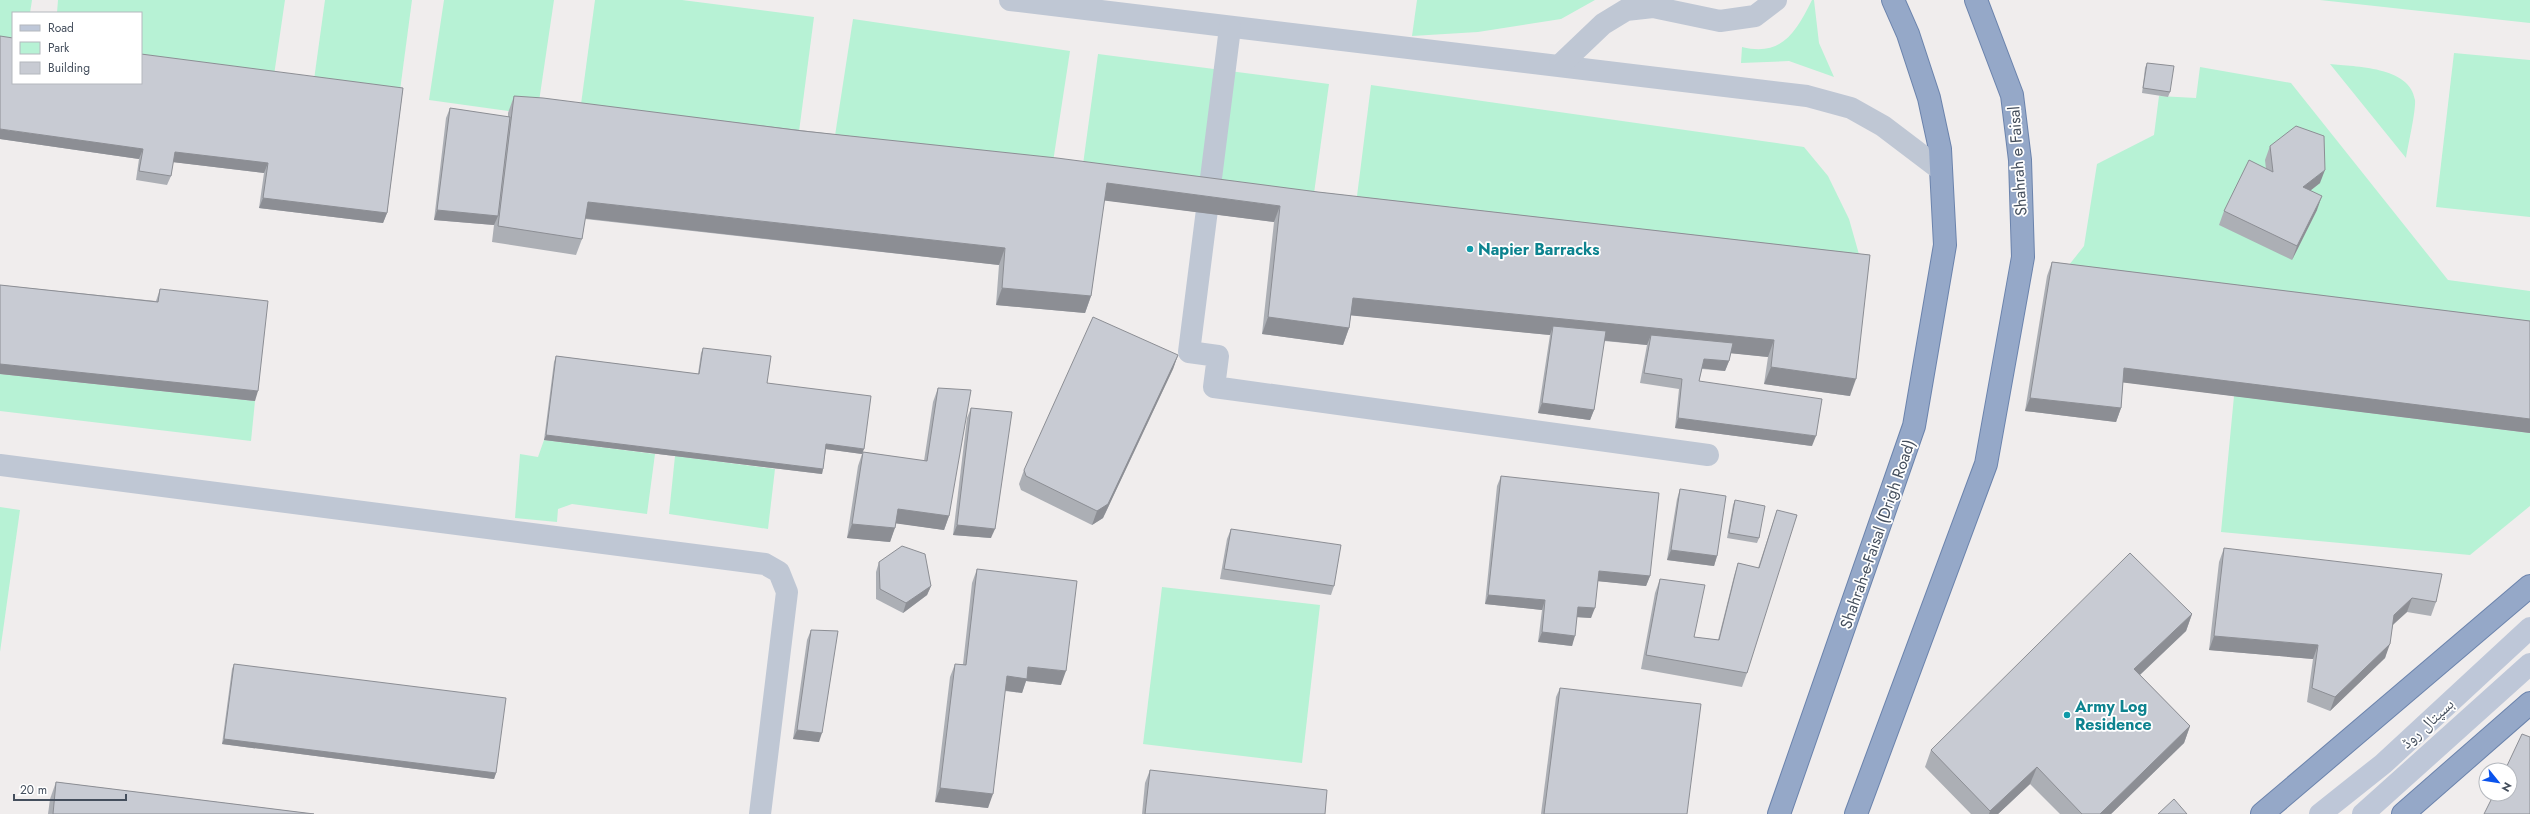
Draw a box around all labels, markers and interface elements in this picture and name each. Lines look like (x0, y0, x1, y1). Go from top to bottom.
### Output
legend (12, 12, 142, 84)
text: Road (48, 19, 74, 37)
text: Park (48, 39, 70, 57)
text: Building (48, 59, 90, 77)
street label: Shahrah e Faisal (2002, 105, 2033, 217)
place label: Napier Barracks (1478, 238, 1600, 261)
marker: Napier Barracks (1465, 244, 1475, 254)
street label: Shahrah-e-Faisal (Drigh Road) (1834, 436, 1921, 632)
street label: ہسپتال روڈ (2396, 693, 2459, 754)
place label: Army Log Residence (2074, 695, 2152, 736)
marker: Army Log Residence (2062, 710, 2072, 720)
north arrow (2478, 762, 2518, 802)
scale bar (14, 776, 126, 802)
text: N (2498, 779, 2516, 795)
text: 20 m (20, 781, 47, 799)

